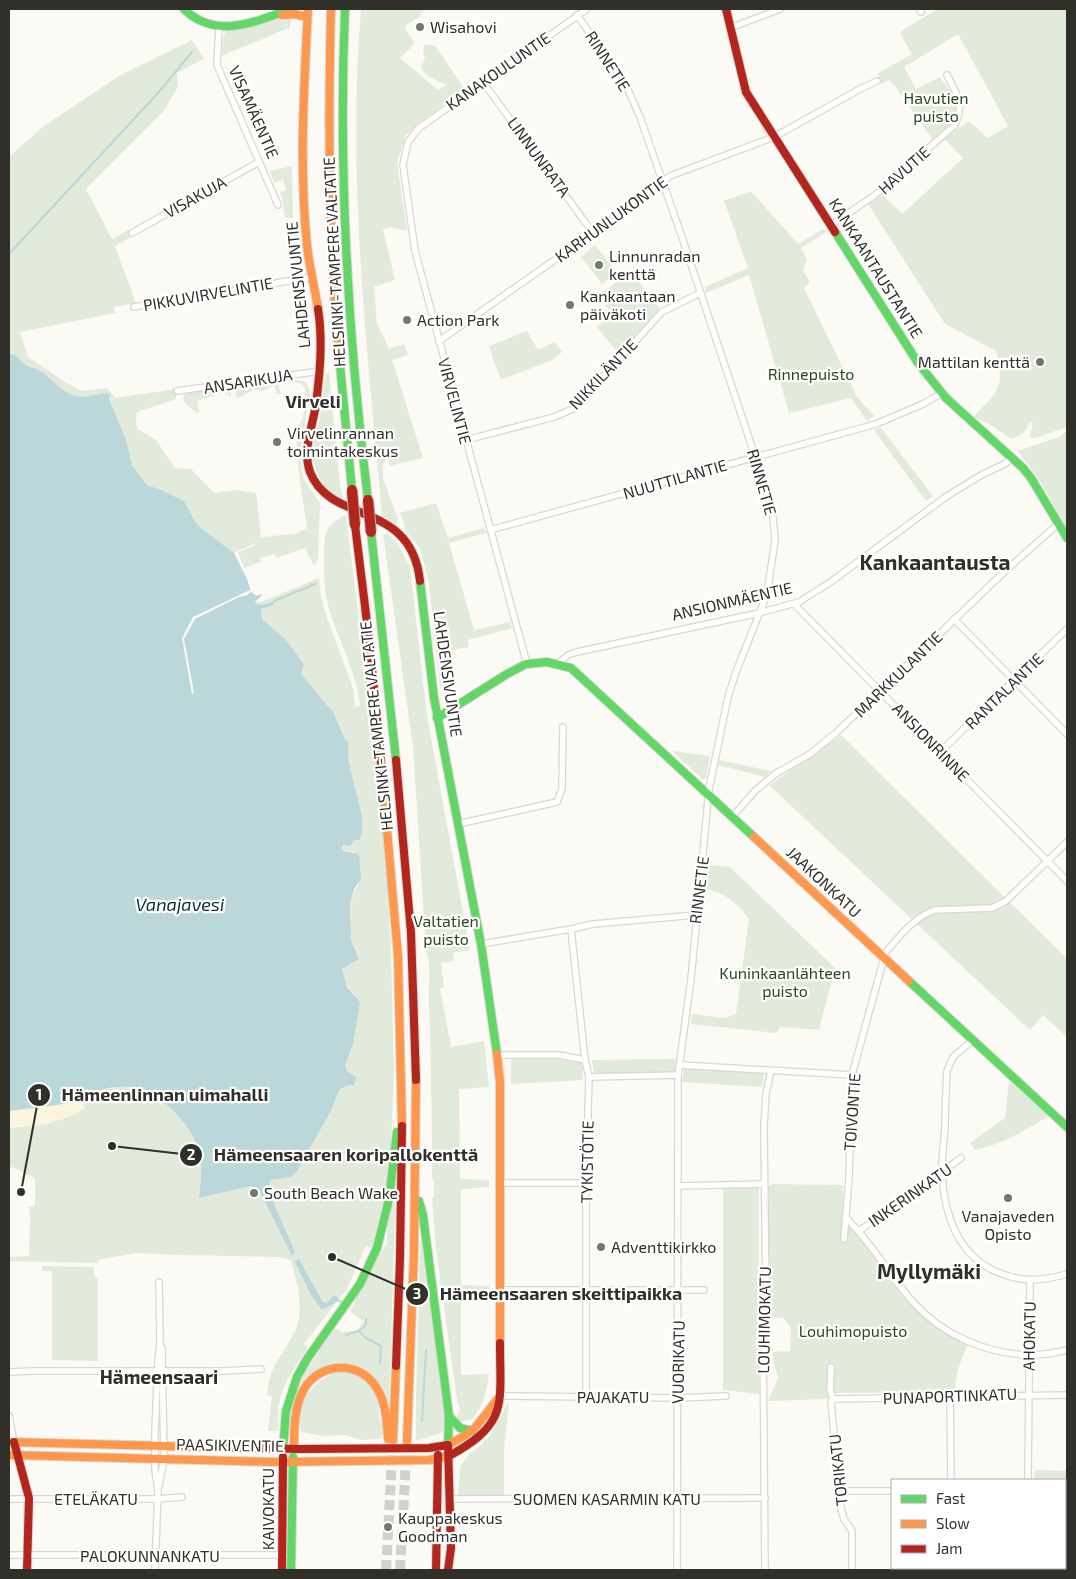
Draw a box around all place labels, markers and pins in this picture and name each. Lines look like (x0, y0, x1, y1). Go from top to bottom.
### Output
place label: Wisahovi (430, 17, 497, 36)
marker: Wisahovi (414, 21, 426, 33)
place label: Linnunradan kenttä (609, 246, 701, 283)
marker: Linnunradan kenttä (593, 259, 605, 271)
place label: Kankaantaan päiväkoti (580, 286, 676, 323)
marker: Kankaantaan päiväkoti (564, 299, 576, 311)
place label: Action Park (417, 310, 500, 329)
marker: Action Park (401, 314, 413, 326)
place label: Mattilan kenttä (918, 352, 1030, 371)
marker: Mattilan kenttä (1034, 356, 1046, 368)
place label: Virvelinrannan toimintakeskus (287, 423, 398, 460)
marker: Virvelinrannan toimintakeskus (271, 436, 283, 448)
callout: Hämeenlinnan uimahalli (26, 1079, 278, 1112)
callout: Hämeensaaren koripallokenttä (179, 1138, 488, 1171)
place label: South Beach Wake (264, 1183, 398, 1202)
marker: South Beach Wake (248, 1187, 260, 1199)
marker: Vanajaveden Opisto (1002, 1192, 1014, 1204)
place label: Vanajaveden Opisto (962, 1206, 1054, 1243)
place label: Adventtikirkko (611, 1237, 716, 1256)
marker: Adventtikirkko (595, 1241, 607, 1253)
callout: Hämeensaaren skeittipaikka (405, 1278, 692, 1311)
place label: Kauppakeskus Goodman (398, 1508, 503, 1545)
marker: Kauppakeskus Goodman (382, 1521, 394, 1533)

